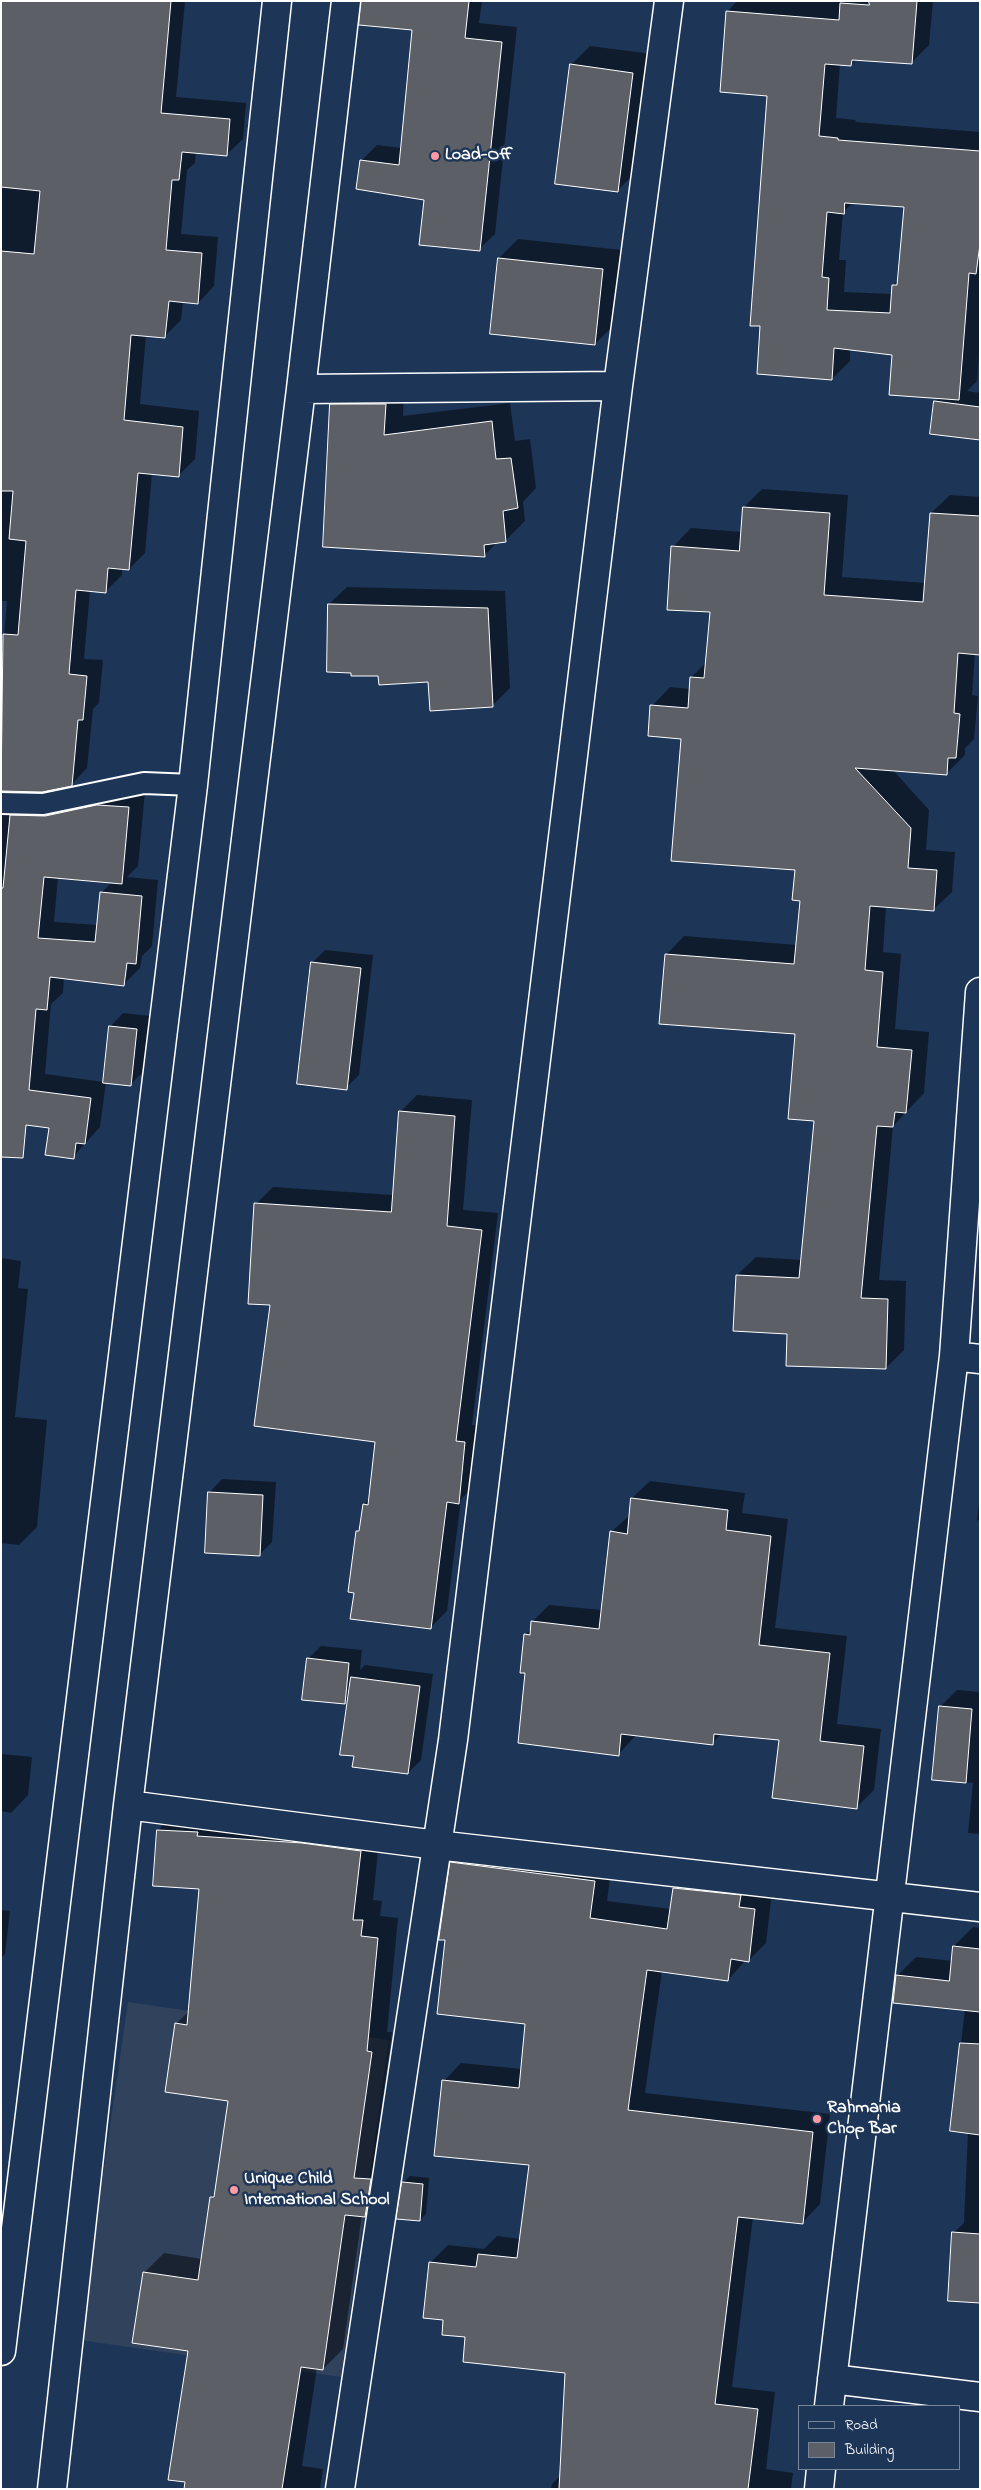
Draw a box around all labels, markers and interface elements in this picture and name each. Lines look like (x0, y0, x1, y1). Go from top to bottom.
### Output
place label: Load-Off (445, 145, 512, 167)
marker: Load-Off (429, 150, 441, 162)
place label: Rahmania Chop Bar (827, 2098, 901, 2140)
marker: Rahmania Chop Bar (811, 2113, 823, 2125)
place label: Unique Child International School (244, 2169, 389, 2212)
marker: Unique Child International School (228, 2184, 240, 2196)
legend (798, 2405, 961, 2470)
text: Road (845, 2414, 878, 2436)
text: Building (845, 2439, 894, 2461)

